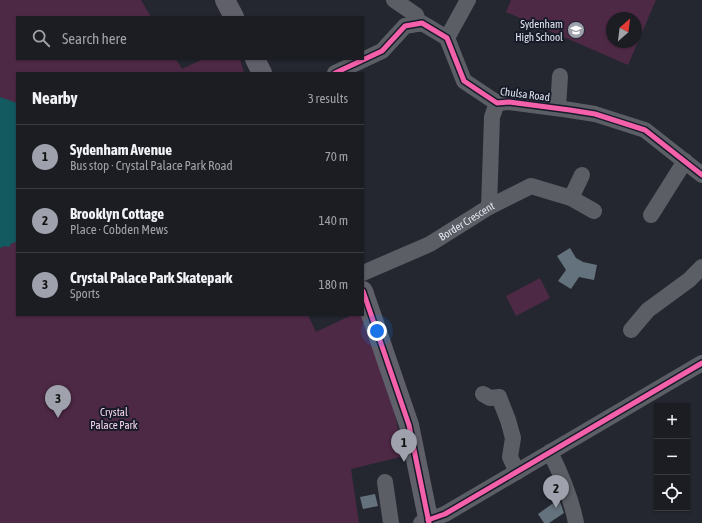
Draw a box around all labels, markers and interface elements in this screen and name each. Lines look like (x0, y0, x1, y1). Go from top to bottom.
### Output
north arrow (606, 12, 642, 48)
search box (16, 16, 364, 60)
place label: Sydenham High School (515, 18, 563, 43)
school or university icon: Sydenham High School (566, 20, 586, 40)
icon: search (30, 27, 52, 49)
text: Search here (62, 30, 127, 47)
street label: Chulsa Road (499, 85, 551, 103)
text: Nearby (32, 88, 78, 108)
text: 3 results (308, 91, 348, 106)
text: Sydenham Avenue (70, 141, 172, 158)
text: 1 (42, 149, 48, 164)
text: 70 m (325, 149, 348, 164)
text: Bus stop · Crystal Palace Park Road (70, 158, 233, 173)
street label: Border Crescent (436, 199, 496, 243)
text: Brooklyn Cottage (70, 205, 164, 222)
text: 2 (42, 213, 48, 228)
text: 140 m (319, 213, 348, 228)
text: Place · Cobden Mews (70, 222, 168, 237)
text: Crystal Palace Park Skatepark (70, 269, 232, 286)
text: 3 (42, 277, 48, 292)
text: 180 m (319, 277, 348, 292)
text: Sports (70, 286, 100, 301)
your location (367, 321, 387, 341)
pin: 3 (45, 385, 71, 418)
map controls (654, 403, 690, 511)
button: + (654, 403, 690, 439)
park label: Crystal Palace Park (90, 406, 138, 431)
pin: 1 (391, 429, 417, 462)
button: − (654, 439, 690, 475)
pin: 2 (543, 475, 569, 508)
button: locate (654, 475, 690, 511)

